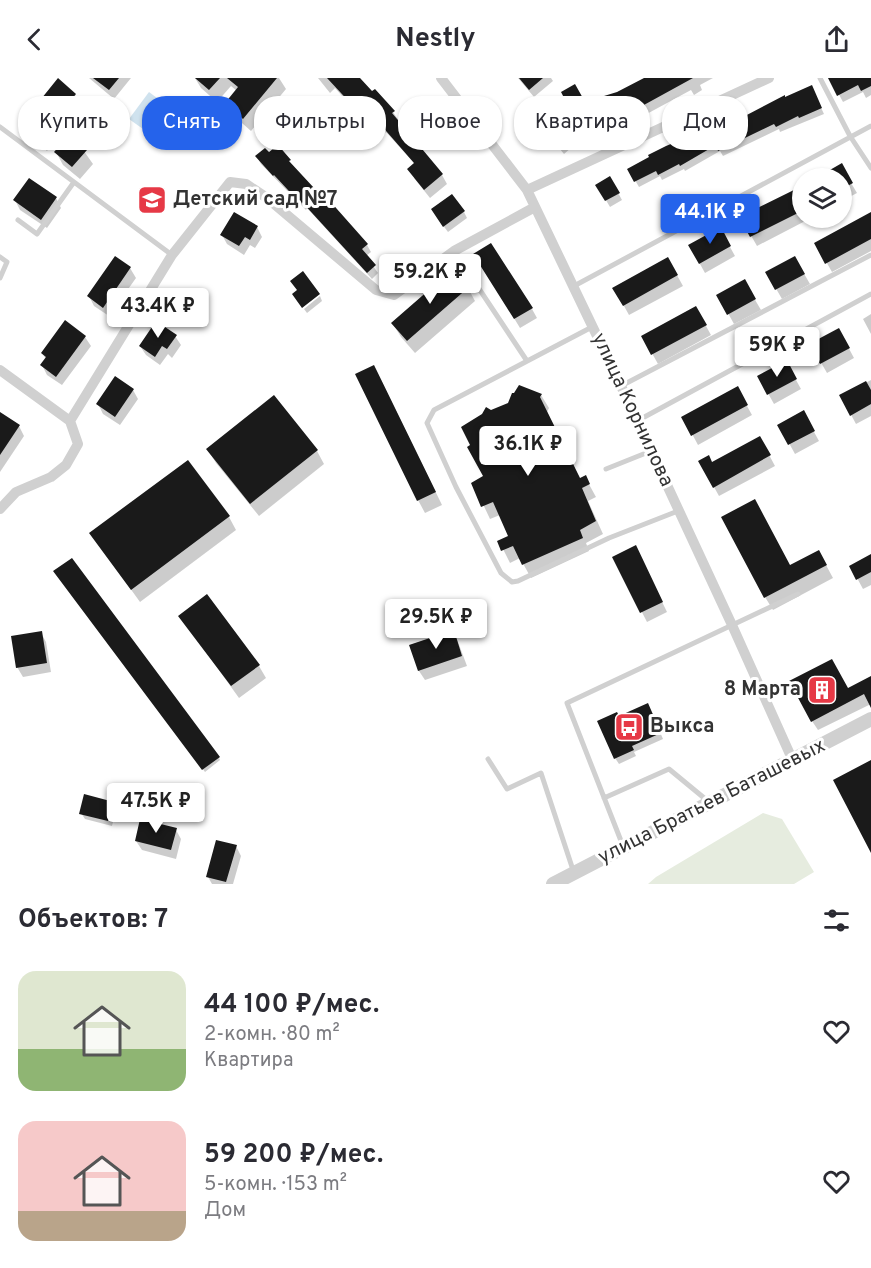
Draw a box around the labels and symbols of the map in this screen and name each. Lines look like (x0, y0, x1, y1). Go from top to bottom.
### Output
school or university icon: Детский сад №7 (136, 184, 168, 216)
place label: Детский сад №7 (173, 187, 337, 213)
pin: 44.1K ₽ (655, 194, 765, 245)
pin: 59.2K ₽ (375, 254, 485, 305)
pin: 43.4K ₽ (103, 288, 213, 339)
pin: 59K ₽ (735, 327, 819, 378)
street label: улица Корнилова (585, 329, 679, 491)
pin: 36.1K ₽ (473, 426, 583, 477)
pin: 29.5K ₽ (381, 599, 491, 650)
building icon: 8 Марта (806, 674, 838, 706)
place label: 8 Марта (724, 677, 801, 703)
bus stop icon: Выкса (613, 711, 645, 743)
place label: Выкса (650, 714, 715, 740)
street label: улица Братьев Баташевых (594, 733, 830, 871)
pin: 47.5K ₽ (101, 783, 211, 834)

